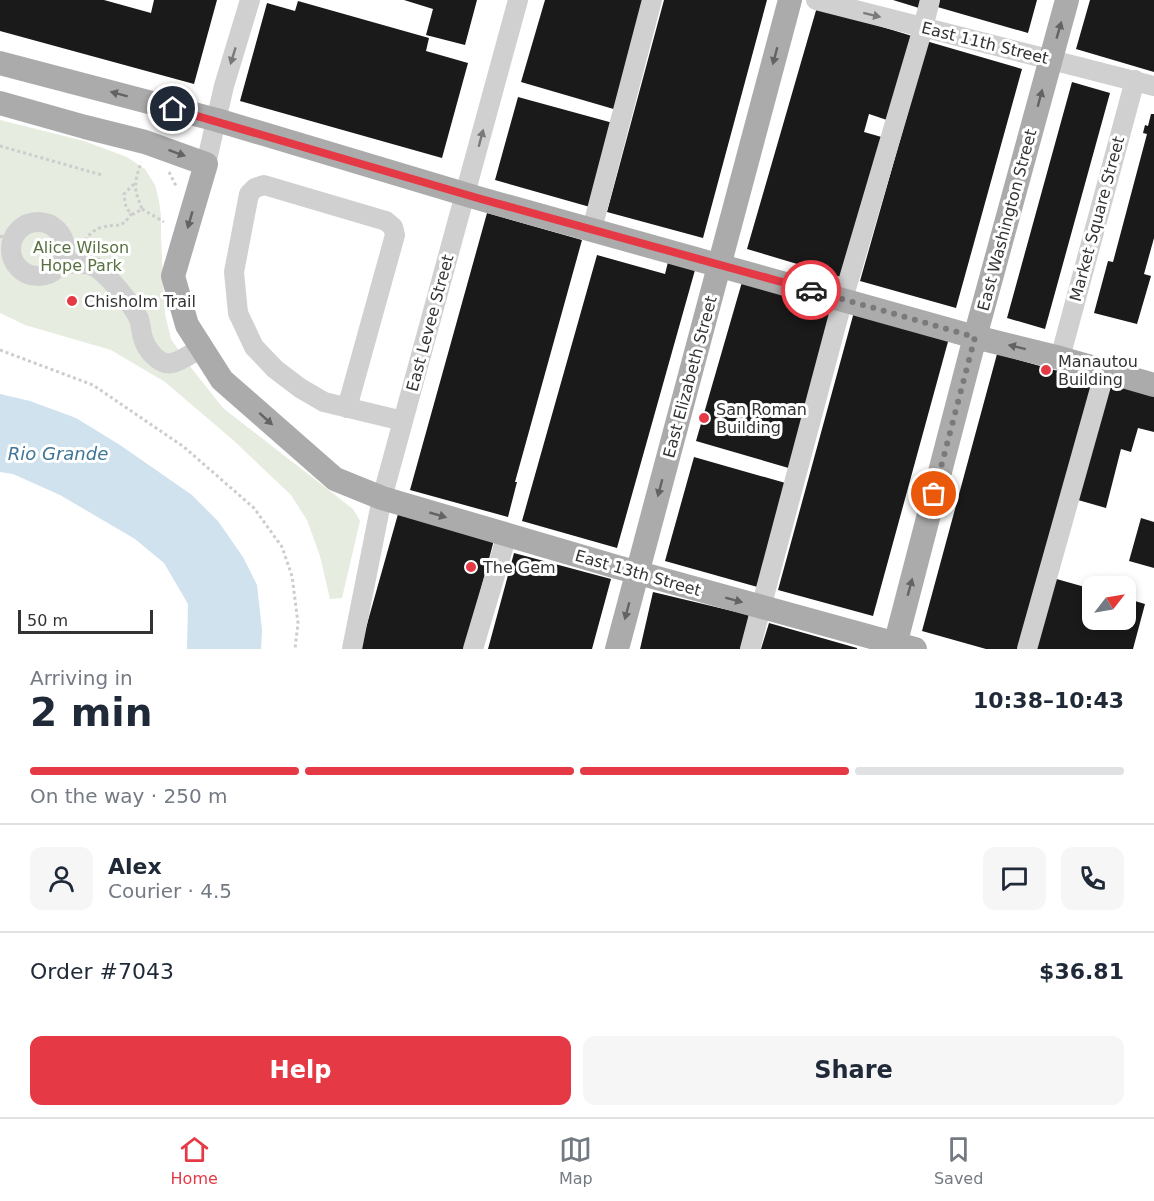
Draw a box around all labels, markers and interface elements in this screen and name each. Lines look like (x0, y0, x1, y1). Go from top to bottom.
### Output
one-way arrow (863, 10, 882, 20)
street label: East 11th Street (920, 18, 1050, 68)
one-way arrow (1054, 21, 1064, 39)
one-way arrow (228, 47, 237, 65)
one-way arrow (769, 47, 779, 66)
pin (147, 83, 198, 134)
one-way arrow (110, 89, 129, 99)
one-way arrow (1036, 89, 1045, 107)
icon: home (156, 92, 189, 125)
street label: East Washington Street (974, 127, 1040, 313)
one-way arrow (476, 129, 486, 147)
street label: Market Square Street (1066, 134, 1128, 304)
one-way arrow (168, 149, 186, 159)
one-way arrow (185, 211, 194, 229)
park label: Alice Wilson Hope Park (33, 238, 129, 275)
street label: East Levee Street (403, 252, 457, 394)
courier (781, 260, 841, 320)
icon: car (795, 274, 828, 307)
place label: Chisholm Trail (84, 292, 196, 311)
marker: Chisholm Trail (65, 294, 79, 308)
street label: East Elizabeth Street (659, 294, 721, 460)
one-way arrow (1008, 342, 1027, 352)
place label: Manautou Building (1058, 352, 1138, 389)
marker: Manautou Building (1039, 363, 1053, 377)
place label: San Roman Building (716, 400, 807, 437)
marker: San Roman Building (697, 411, 711, 425)
one-way arrow (258, 412, 273, 425)
water label: Rio Grande (8, 443, 108, 464)
pin (908, 468, 959, 519)
icon: bag (917, 477, 950, 510)
one-way arrow (655, 480, 664, 498)
one-way arrow (429, 511, 447, 520)
street label: East 13th Street (573, 546, 703, 600)
place label: The Gem (482, 558, 556, 577)
marker: The Gem (464, 560, 478, 574)
north arrow (1082, 576, 1136, 630)
map controls (1082, 576, 1136, 630)
one-way arrow (906, 578, 915, 596)
one-way arrow (725, 595, 743, 605)
one-way arrow (622, 602, 632, 620)
scale bar (18, 607, 153, 634)
text: 50 m (27, 611, 68, 630)
text: Arriving in (30, 666, 133, 690)
text: 10:38–10:43 (973, 688, 1124, 713)
text: 2 min (30, 690, 152, 735)
text: On the way · 250 m (30, 784, 228, 808)
button: person (30, 847, 93, 910)
button: chat (983, 847, 1046, 910)
button: phone (1061, 847, 1124, 910)
text: Alex (108, 854, 162, 879)
text: Courier · 4.5 (108, 879, 232, 903)
text: Order #7043 (30, 959, 174, 984)
text: $36.81 (1039, 959, 1124, 984)
button: Help (30, 1036, 571, 1105)
button: Share (583, 1036, 1124, 1105)
tab: Home (171, 1133, 218, 1188)
tab: Map (559, 1133, 593, 1188)
tab: Saved (934, 1133, 983, 1188)

